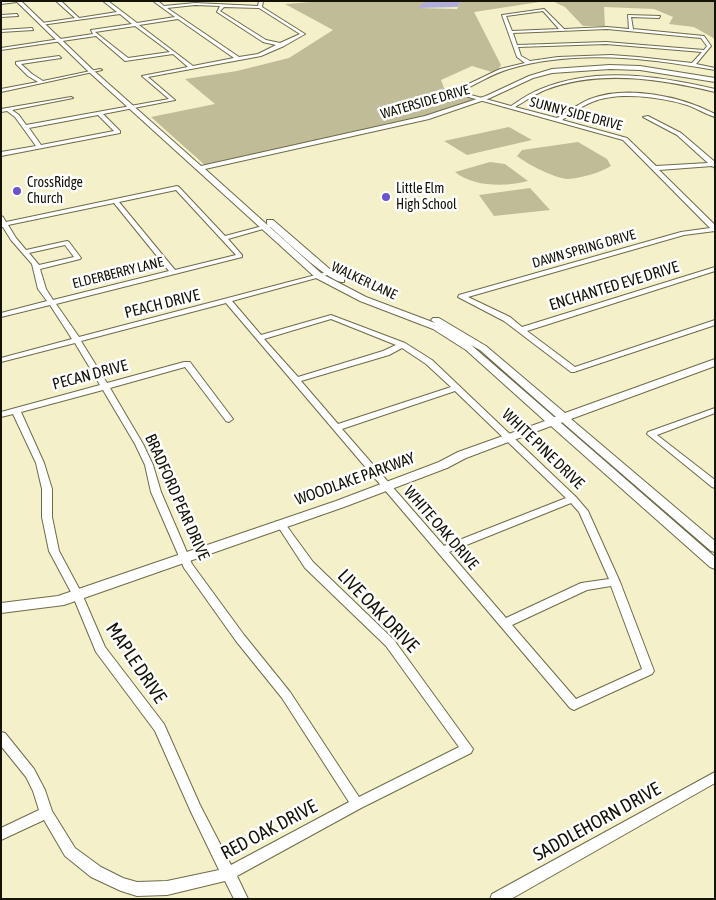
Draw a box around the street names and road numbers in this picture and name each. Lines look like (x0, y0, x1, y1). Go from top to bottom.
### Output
street label: WATERSIDE DRIVE (379, 81, 471, 123)
street label: SUNNY SIDE DRIVE (528, 94, 624, 134)
street label: DAWN SPRING DRIVE (530, 226, 638, 272)
street label: ELDERBERRY LANE (71, 254, 165, 292)
street label: ENCHANTED EVE DRIVE (547, 257, 681, 315)
street label: WALKER LANE (329, 259, 399, 303)
street label: PEACH DRIVE (122, 285, 202, 323)
street label: PECAN DRIVE (50, 356, 130, 394)
street label: WHITE PINE DRIVE (498, 405, 588, 493)
street label: BRADFORD PEAR DRIVE (141, 431, 213, 563)
street label: WOODLAKE PARKWAY (292, 448, 418, 510)
street label: WHITE OAK DRIVE (400, 482, 482, 574)
street label: LIVE OAK DRIVE (333, 565, 423, 657)
street label: MAPLE DRIVE (101, 619, 171, 707)
street label: SADDLEHORN DRIVE (529, 778, 665, 866)
street label: RED OAK DRIVE (217, 795, 321, 865)

